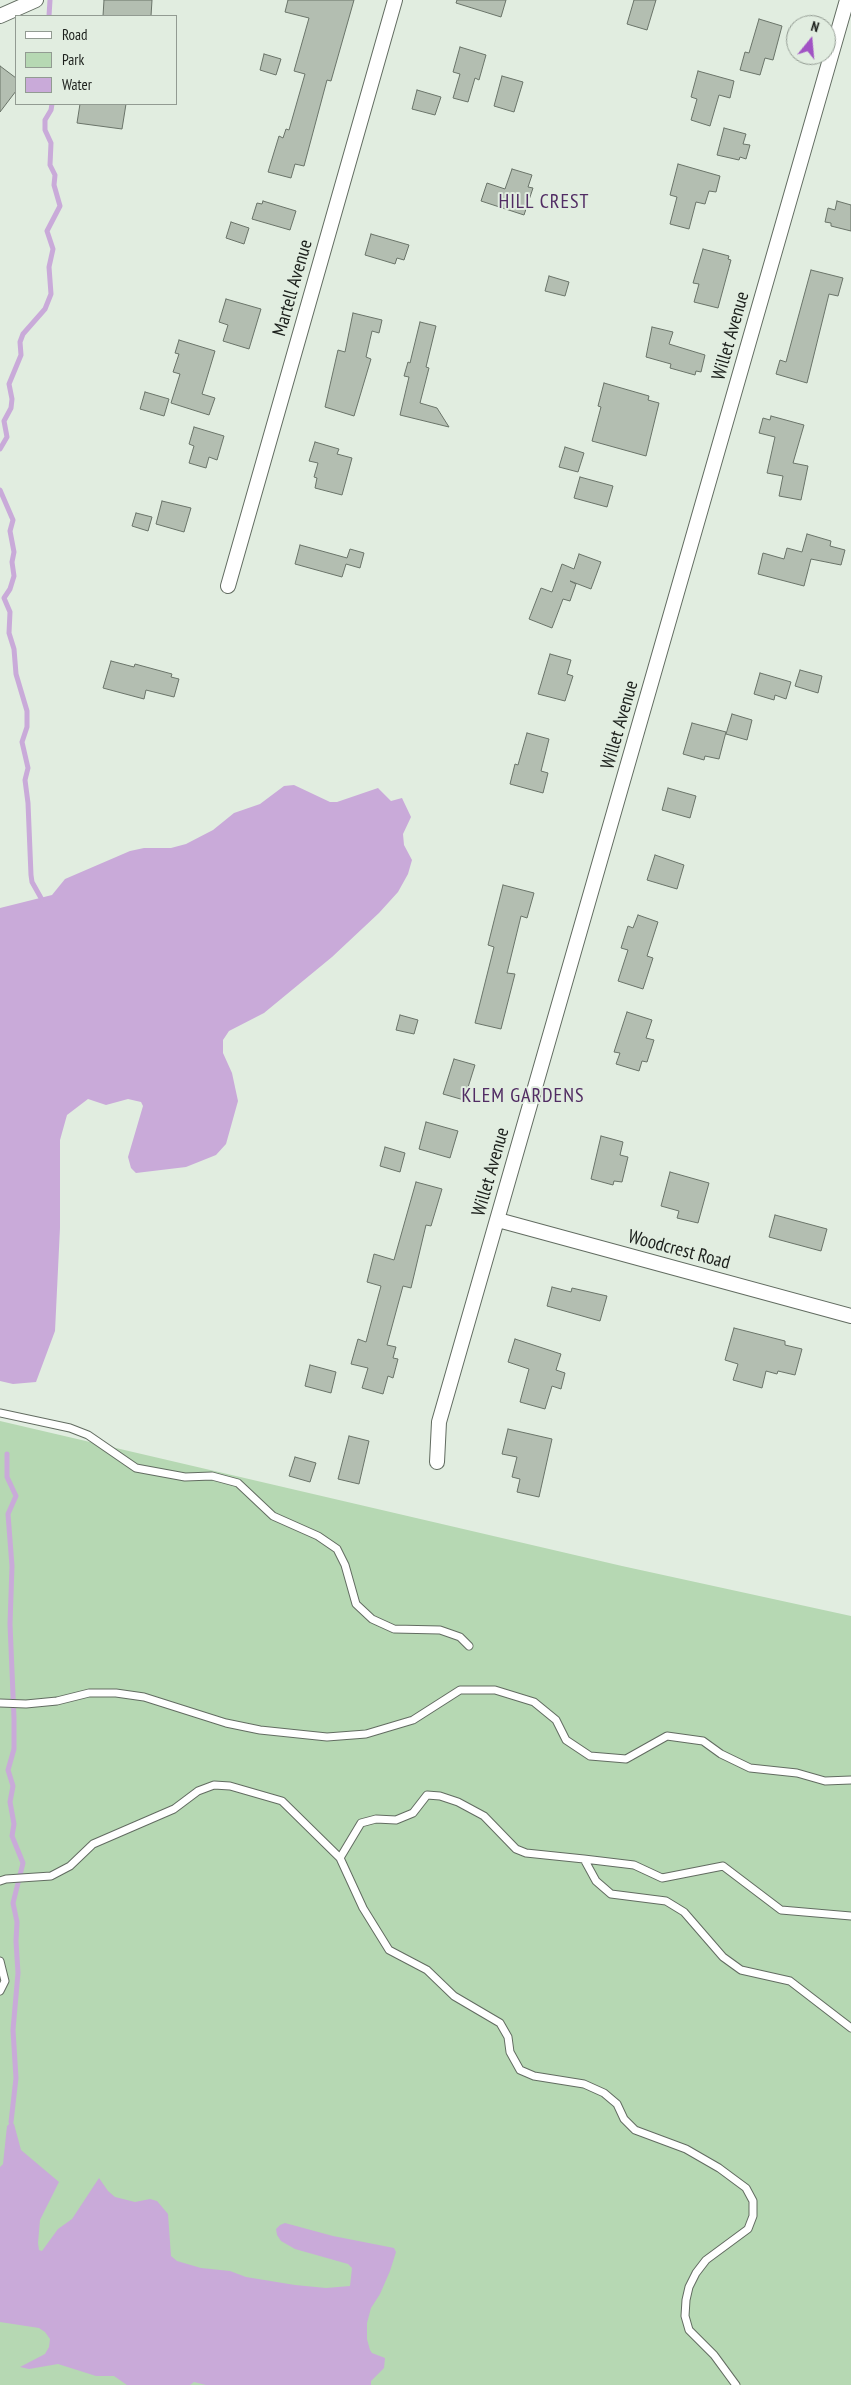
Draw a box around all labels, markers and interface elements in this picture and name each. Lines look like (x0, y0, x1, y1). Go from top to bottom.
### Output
legend (15, 15, 178, 105)
north arrow (786, 15, 836, 65)
text: N (809, 17, 821, 36)
text: Road (62, 25, 88, 44)
text: Park (62, 50, 84, 69)
text: Water (62, 75, 92, 94)
district label: HILL CREST (497, 190, 591, 214)
street label: Martell Avenue (268, 237, 318, 339)
street label: Willet Avenue (708, 289, 754, 383)
street label: Willet Avenue (597, 678, 643, 772)
district label: KLEM GARDENS (460, 1084, 586, 1108)
street label: Willet Avenue (468, 1125, 514, 1219)
street label: Woodcrest Road (626, 1225, 732, 1275)

